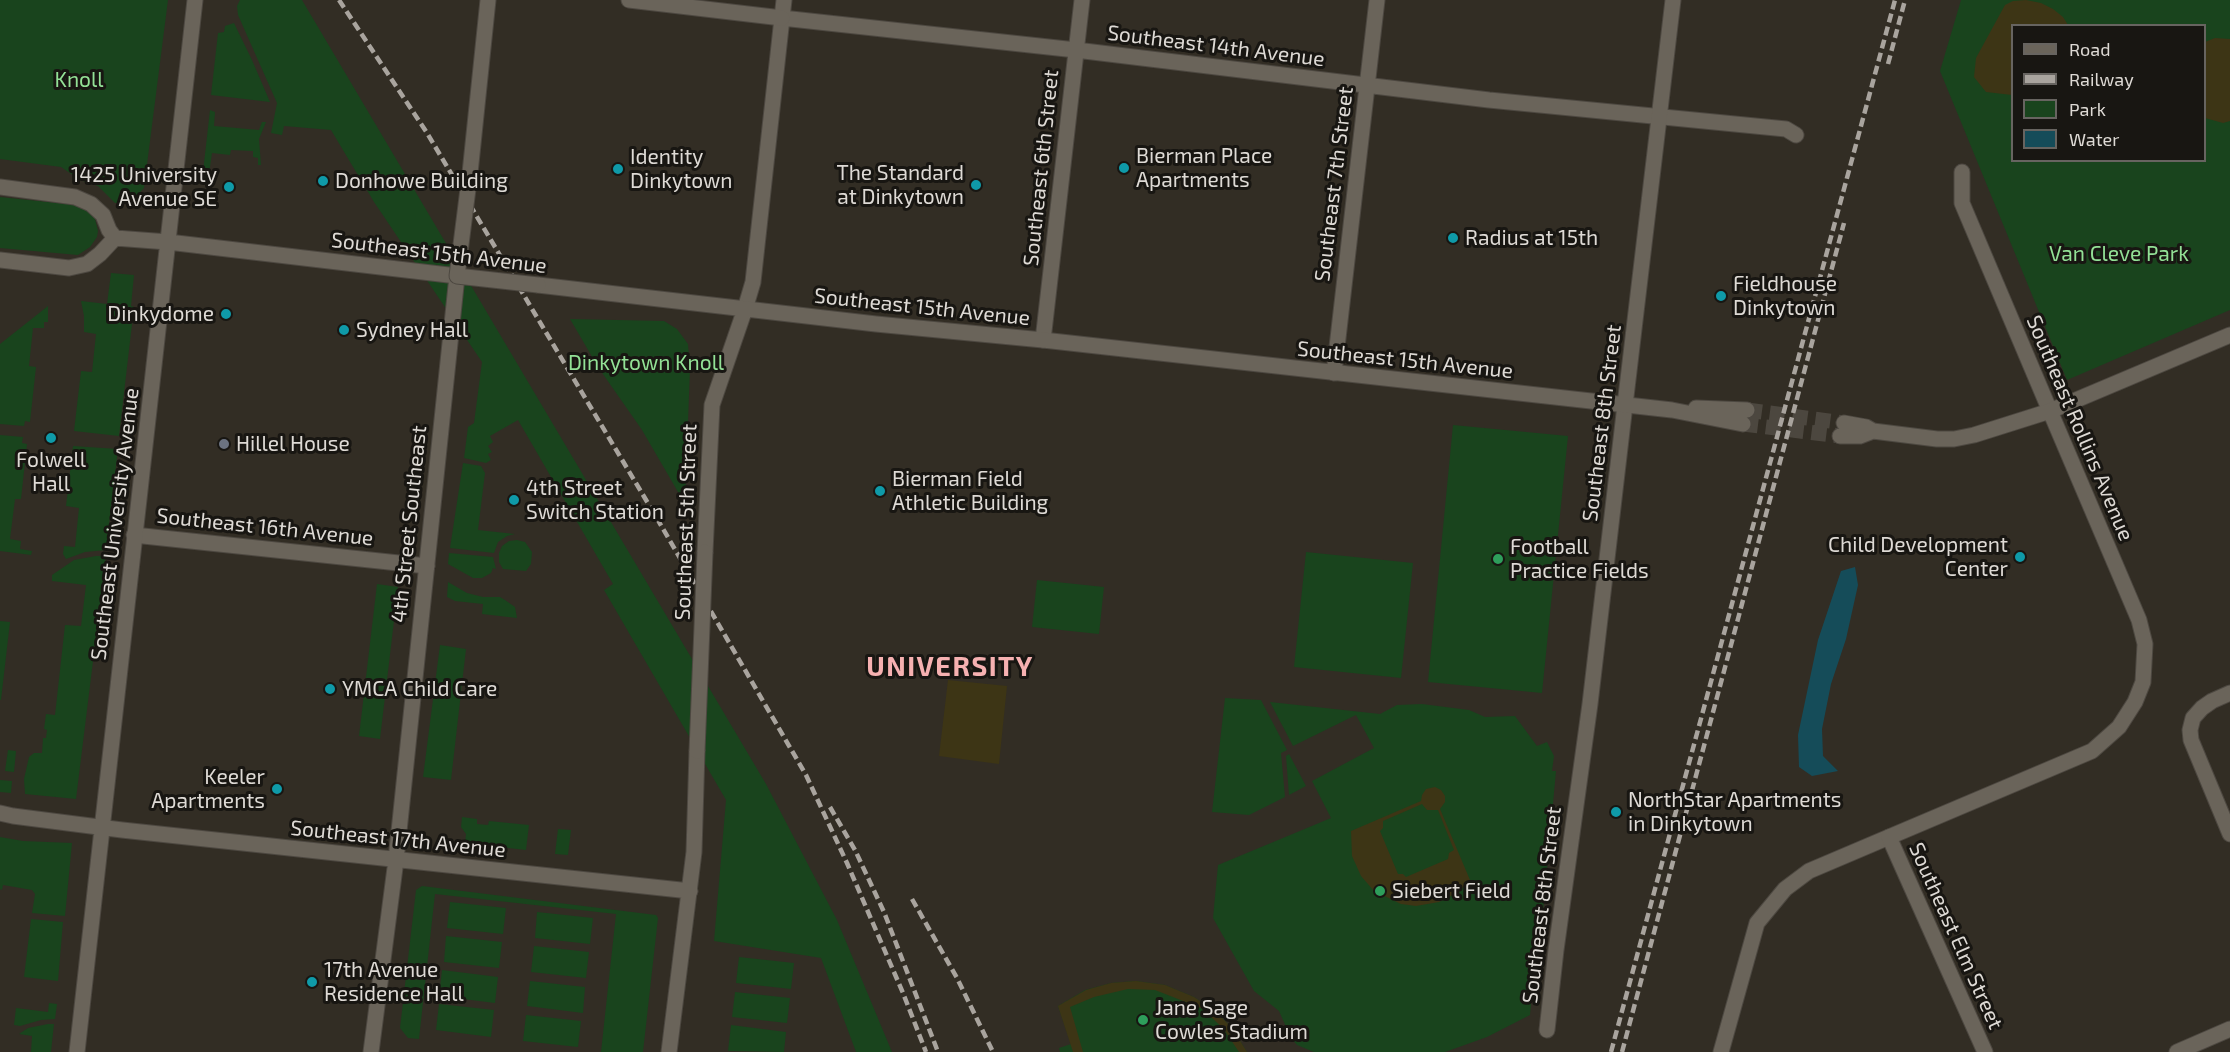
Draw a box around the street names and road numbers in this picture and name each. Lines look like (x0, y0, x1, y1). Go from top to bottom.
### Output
street label: Southeast 14th Avenue (1106, 20, 1326, 72)
street label: Southeast 6th Street (1018, 69, 1064, 267)
street label: Southeast 7th Street (1310, 85, 1358, 283)
street label: Southeast 15th Avenue (330, 227, 548, 279)
street label: Southeast 15th Avenue (813, 283, 1031, 331)
street label: Southeast Rollins Avenue (2021, 311, 2139, 545)
street label: Southeast 8th Street (1577, 323, 1627, 523)
street label: Southeast 15th Avenue (1296, 336, 1514, 384)
street label: Southeast University Avenue (86, 386, 144, 662)
street label: Southeast 5th Street (670, 423, 702, 621)
street label: 4th Street Southeast (386, 424, 432, 624)
street label: Southeast 16th Avenue (155, 503, 375, 551)
street label: Southeast 8th Street (1517, 805, 1567, 1005)
street label: Southeast 17th Avenue (289, 815, 507, 863)
street label: Southeast Elm Street (1904, 839, 2008, 1033)

